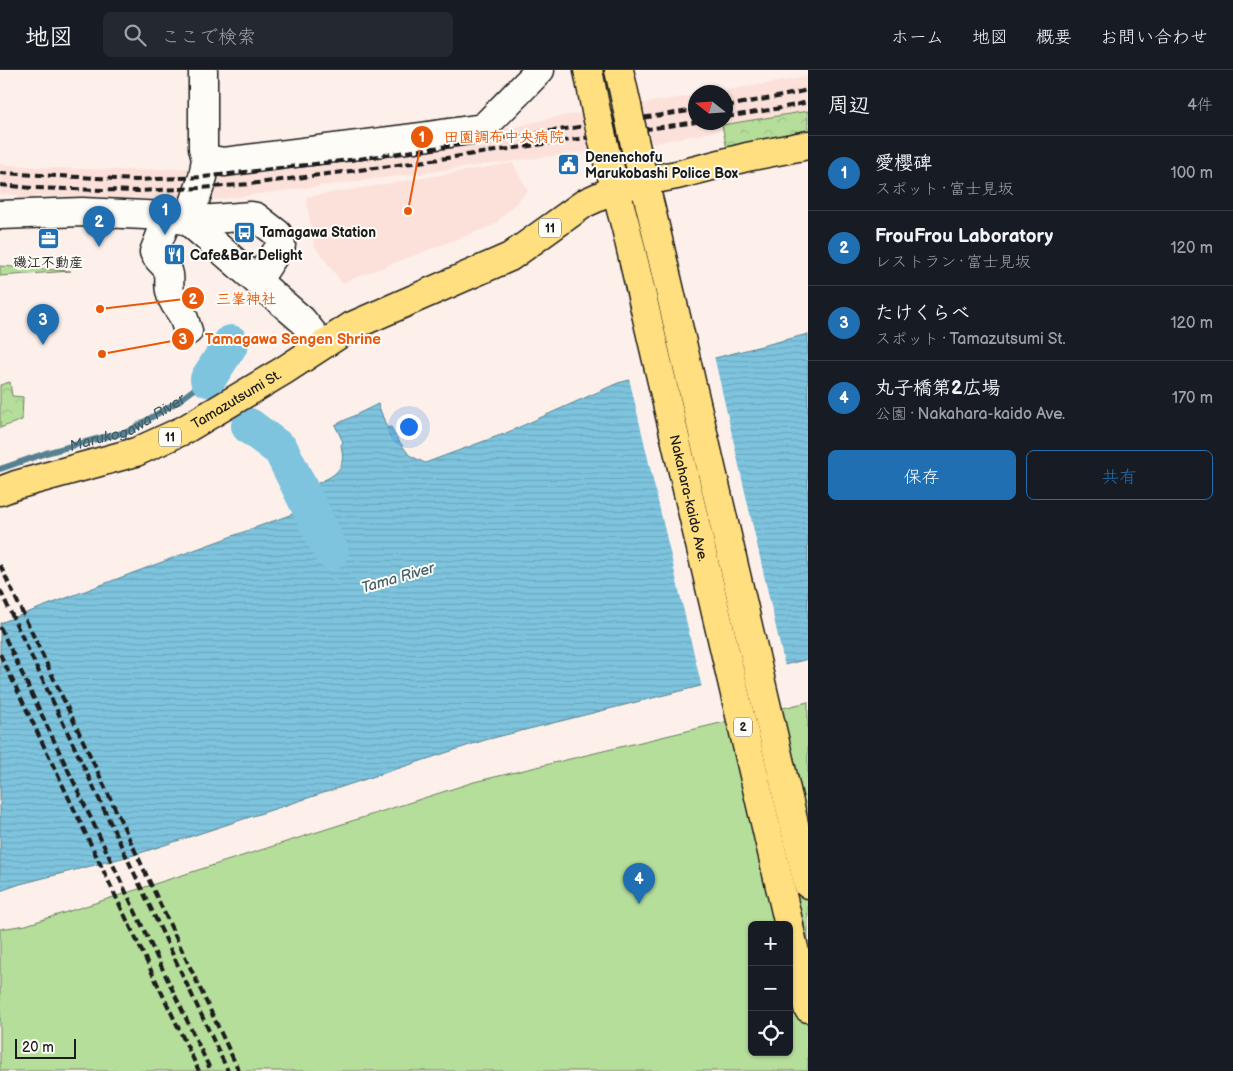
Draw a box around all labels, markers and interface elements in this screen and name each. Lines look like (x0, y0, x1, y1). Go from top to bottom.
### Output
search box (103, 12, 453, 57)
icon: search (121, 21, 149, 49)
text: 地図 (25, 23, 73, 52)
text: ここで検索 (161, 26, 256, 49)
text: ホーム (891, 27, 944, 48)
text: 地図 (972, 27, 1008, 48)
text: 概要 (1036, 27, 1072, 48)
text: お問い合わせ (1100, 27, 1208, 48)
north arrow (688, 85, 733, 130)
text: 周辺 (828, 93, 870, 118)
text: 4件 (1187, 96, 1213, 115)
callout: 田園調布中央病院 (409, 122, 574, 152)
text: 1 (419, 128, 425, 147)
text: 田園調布中央病院 (444, 128, 564, 147)
place label: Denenchofu Marukobashi Police Box (585, 149, 739, 182)
text: 愛櫻碑 (875, 152, 932, 175)
public building icon: Denenchofu Marukobashi Police Box (557, 153, 581, 177)
text: 1 (841, 164, 847, 183)
text: 100 m (1170, 164, 1213, 183)
text: スポット · 富士見坂 (875, 180, 1013, 199)
pin: 1 (149, 194, 181, 235)
pin: 2 (83, 206, 115, 247)
road number: 11 (539, 218, 561, 238)
bus stop icon: Tamagawa Station (232, 220, 256, 244)
place label: Tamagawa Station (260, 224, 376, 241)
text: FrouFrou Laboratory (875, 225, 1053, 248)
office icon: 磯江不動産 (36, 227, 60, 251)
text: 2 (839, 239, 849, 258)
text: 120 m (1170, 239, 1213, 258)
restaurant icon: Cafe&Bar Delight (162, 243, 186, 267)
place label: Cafe&Bar Delight (190, 247, 303, 264)
text: レストラン · 富士見坂 (875, 253, 1031, 272)
place label: 磯江不動産 (13, 254, 83, 271)
callout: 三峯神社 (181, 283, 286, 313)
text: 2 (189, 290, 198, 309)
text: 三峯神社 (216, 290, 276, 309)
text: たけくらべ (875, 302, 970, 325)
pin: 3 (27, 304, 59, 345)
text: 3 (839, 314, 849, 333)
text: 120 m (1170, 314, 1213, 333)
callout: Tamagawa Sengen Shrine (170, 324, 391, 354)
text: 3 (179, 330, 188, 349)
text: Tamagawa Sengen Shrine (205, 330, 381, 349)
text: スポット · Tamazutsumi St. (875, 330, 1066, 349)
street label: Tamazutsumi St. (188, 365, 284, 432)
text: 丸子橋第2広場 (875, 377, 1000, 400)
water label: Marukogawa River (67, 389, 190, 456)
text: 4 (839, 389, 849, 408)
text: 170 m (1172, 389, 1213, 408)
text: 公園 · Nakahara-kaido Ave. (875, 405, 1065, 424)
your location (396, 414, 422, 440)
road number: 11 (159, 428, 181, 447)
street label: Nakahara-kaido Ave. (666, 433, 712, 563)
button: 保存 (828, 450, 1016, 500)
button: 共有 (1026, 450, 1213, 500)
water label: Tama River (359, 558, 438, 597)
road number: 2 (734, 718, 752, 736)
pin: 4 (623, 863, 655, 904)
map controls (748, 921, 793, 1056)
button: + (748, 921, 793, 966)
button: − (748, 966, 793, 1011)
button: locate (748, 1011, 793, 1056)
scale bar (15, 1036, 76, 1059)
text: 20 m (22, 1039, 54, 1056)

